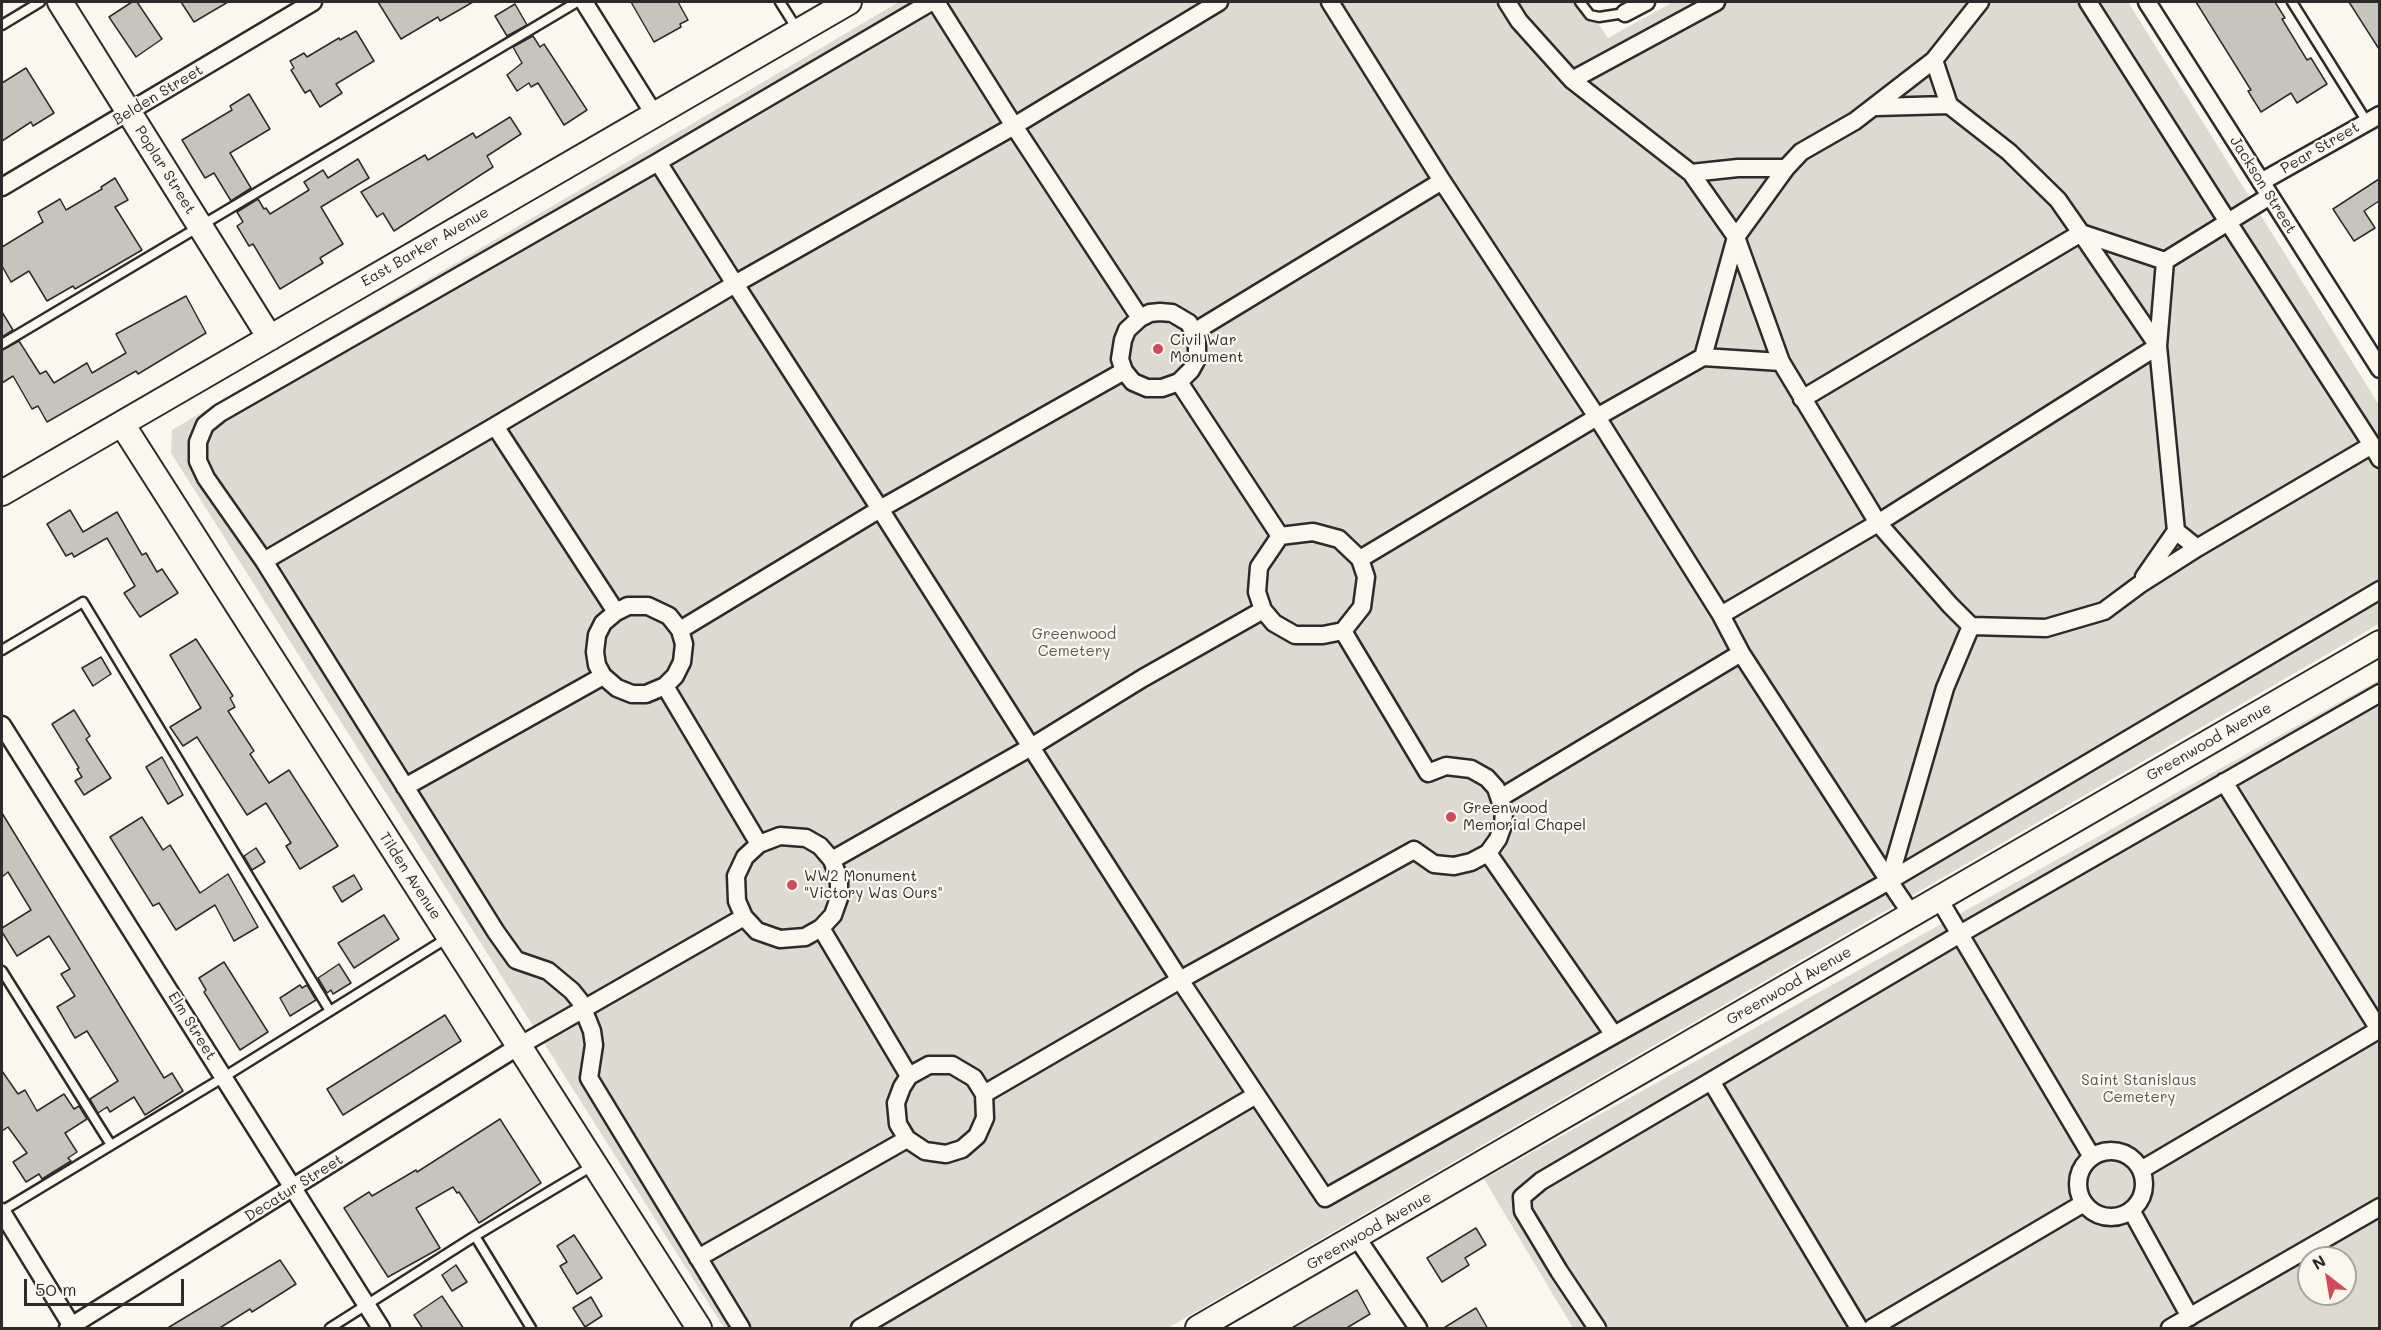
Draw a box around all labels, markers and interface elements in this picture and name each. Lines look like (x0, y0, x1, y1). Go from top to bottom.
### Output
street label: Belden Street (110, 61, 206, 129)
street label: Pear Street (2277, 118, 2363, 178)
street label: Poplar Street (131, 123, 199, 217)
street label: Jackson Street (2226, 133, 2300, 237)
street label: East Barker Avenue (358, 203, 492, 291)
place label: Civil War Monument (1170, 331, 1244, 366)
marker: Civil War Monument (1151, 342, 1165, 356)
park label: Greenwood Cemetery (1032, 625, 1116, 660)
street label: Greenwood Avenue (2143, 699, 2275, 785)
place label: Greenwood Memorial Chapel (1463, 799, 1586, 834)
marker: Greenwood Memorial Chapel (1444, 810, 1458, 824)
street label: Tilden Avenue (375, 829, 445, 923)
place label: WW2 Monument "Victory Was Ours" (804, 867, 943, 902)
marker: WW2 Monument "Victory Was Ours" (785, 878, 799, 892)
street label: Greenwood Avenue (1723, 943, 1855, 1029)
street label: Elm Street (164, 989, 220, 1063)
park label: Saint Stanislaus Cemetery (2081, 1071, 2197, 1106)
street label: Decatur Street (241, 1151, 347, 1225)
street label: Greenwood Avenue (1303, 1188, 1435, 1274)
north arrow (2297, 1246, 2357, 1306)
text: N (2308, 1250, 2329, 1274)
scale bar (27, 1267, 188, 1305)
text: 50 m (35, 1277, 77, 1301)

